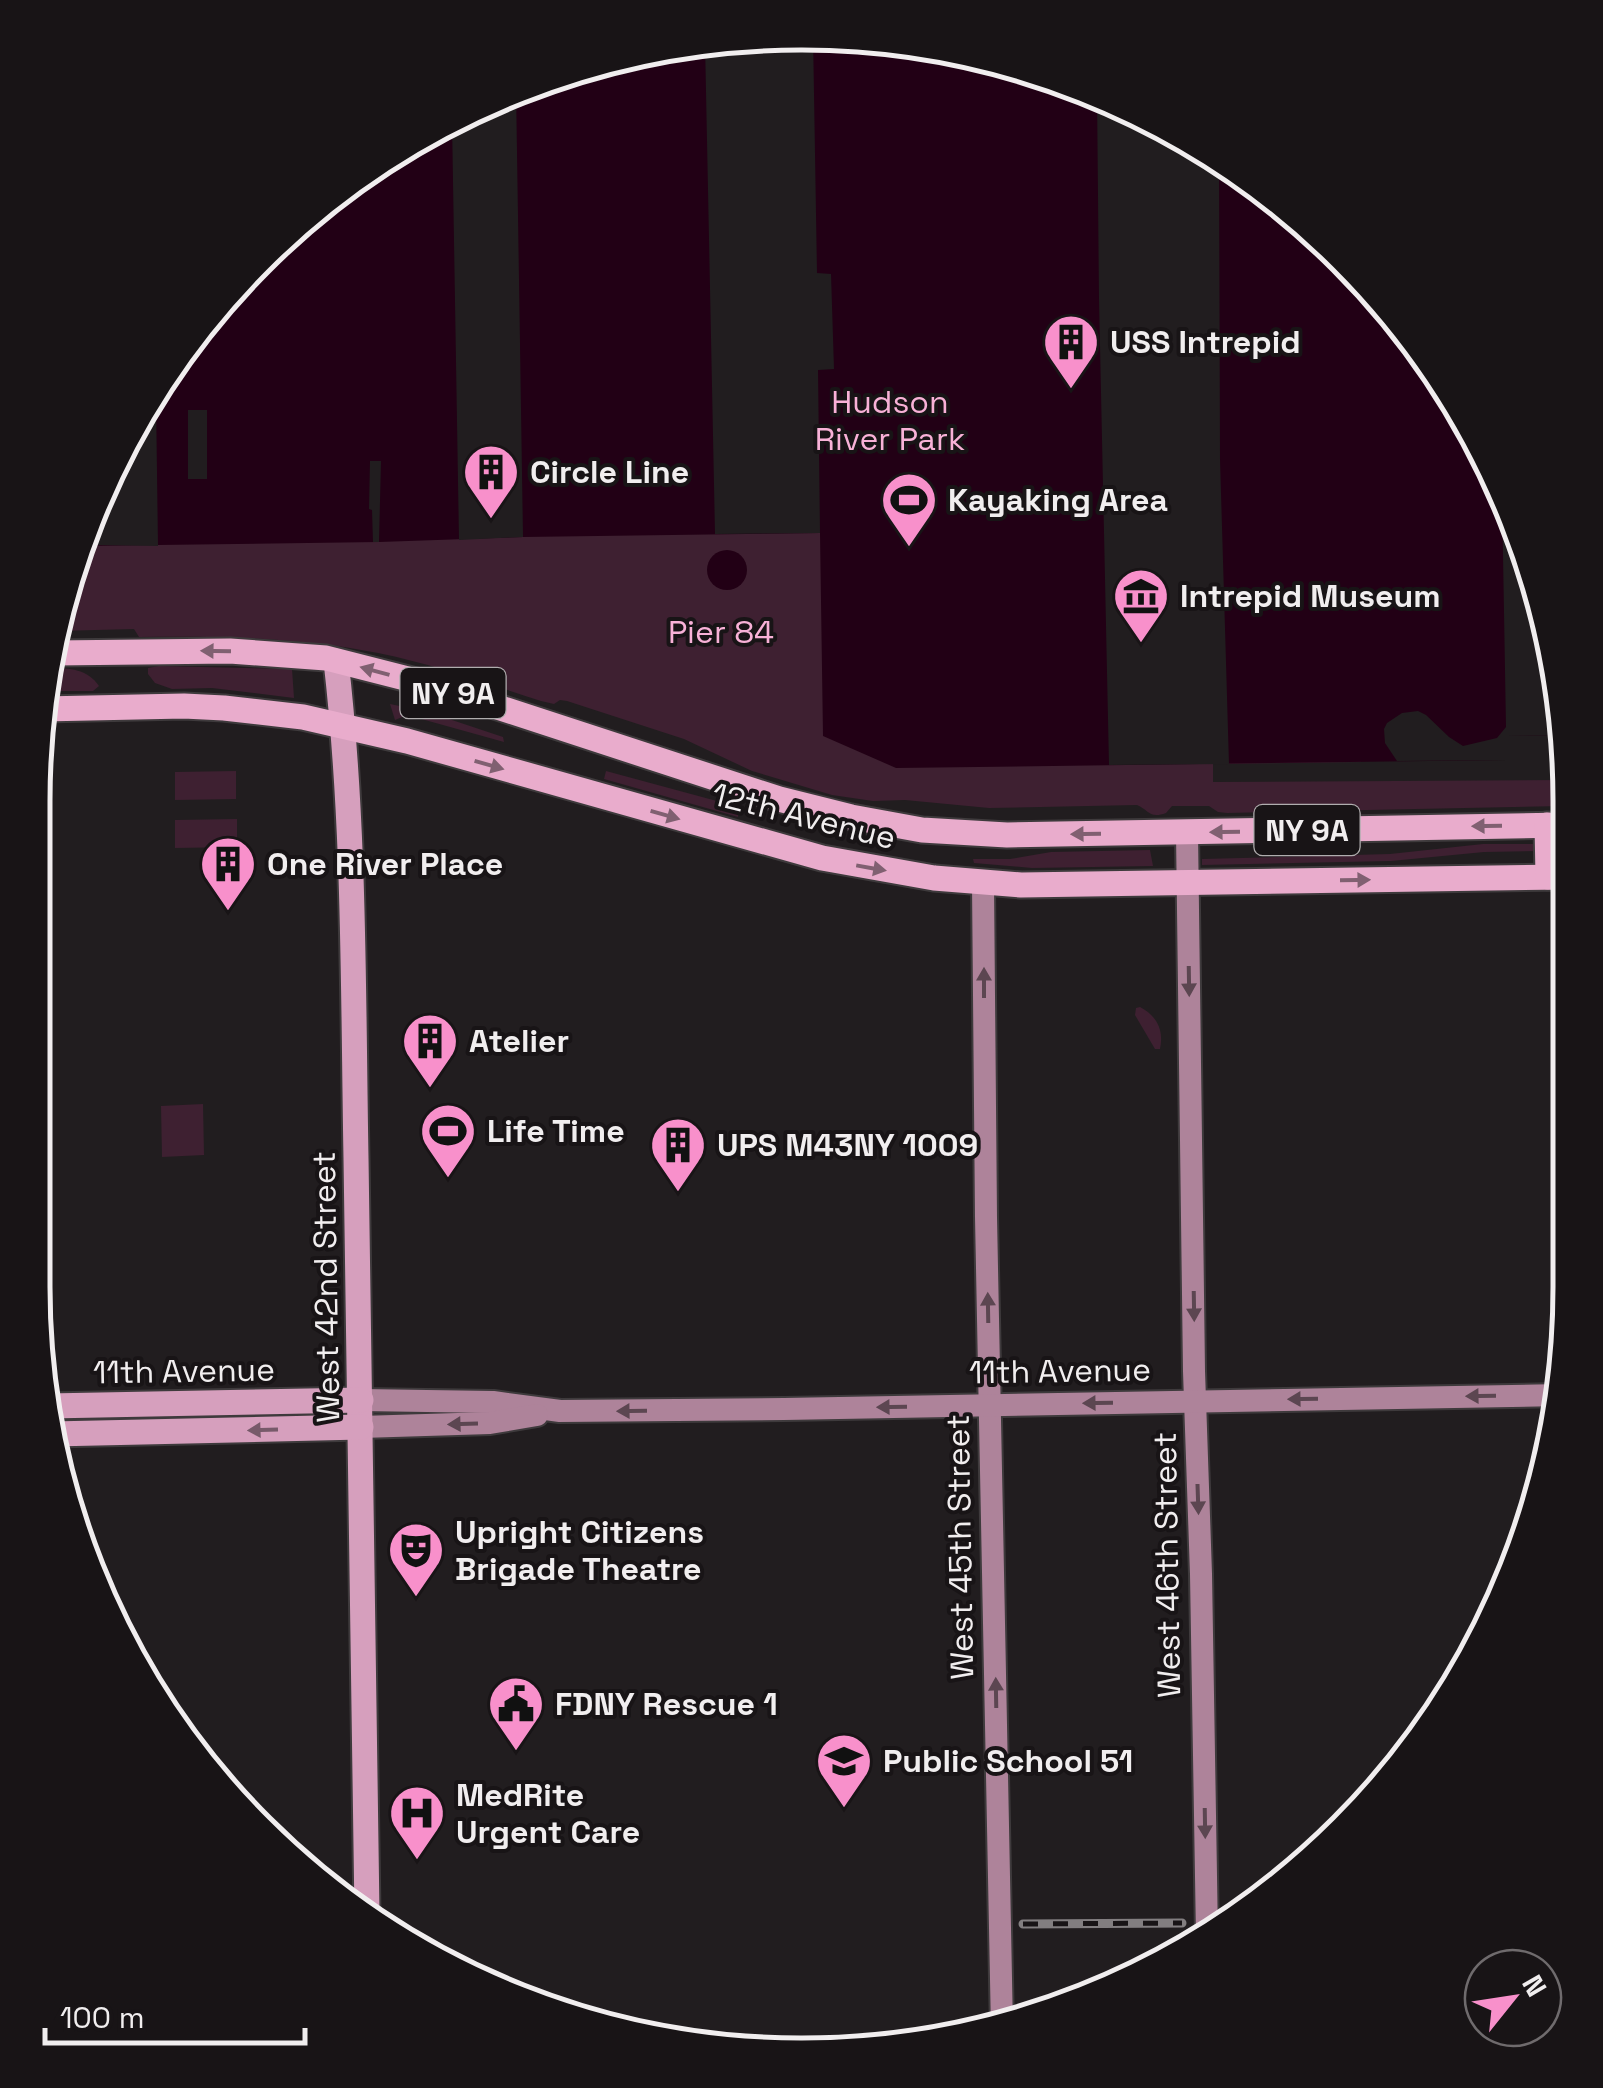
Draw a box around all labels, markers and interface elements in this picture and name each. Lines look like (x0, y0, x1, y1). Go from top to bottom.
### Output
building icon: USS Intrepid (1041, 312, 1101, 391)
place label: USS Intrepid (1110, 322, 1301, 362)
park label: Hudson River Park (815, 382, 965, 459)
building icon: Circle Line (461, 442, 521, 521)
place label: Circle Line (530, 452, 689, 492)
sports icon: Kayaking Area (879, 470, 939, 549)
place label: Kayaking Area (948, 480, 1168, 520)
museum icon: Intrepid Museum (1111, 566, 1171, 645)
place label: Intrepid Museum (1180, 576, 1441, 616)
park label: Pier 84 (668, 612, 774, 652)
one-way arrow (200, 643, 232, 659)
one-way arrow (359, 663, 390, 678)
road number: NY 9A (400, 668, 506, 718)
one-way arrow (474, 758, 505, 773)
street label: 12th Avenue (708, 774, 900, 858)
road number: NY 9A (1254, 805, 1360, 855)
one-way arrow (650, 807, 681, 823)
one-way arrow (1471, 818, 1503, 834)
one-way arrow (1209, 824, 1241, 840)
one-way arrow (1069, 826, 1101, 842)
building icon: One River Place (198, 834, 258, 913)
place label: One River Place (267, 844, 503, 884)
one-way arrow (856, 860, 887, 876)
one-way arrow (1339, 872, 1371, 888)
one-way arrow (976, 966, 992, 998)
one-way arrow (1181, 966, 1197, 998)
building icon: Atelier (400, 1011, 460, 1090)
place label: Atelier (469, 1021, 569, 1061)
sports icon: Life Time (418, 1101, 478, 1180)
place label: Life Time (487, 1111, 625, 1151)
building icon: UPS M43NY 1009 (648, 1115, 708, 1194)
place label: UPS M43NY 1009 (717, 1125, 978, 1165)
street label: West 42nd Street (304, 1151, 348, 1423)
one-way arrow (979, 1291, 995, 1323)
one-way arrow (1186, 1291, 1202, 1323)
street label: 11th Avenue (93, 1349, 275, 1393)
street label: 11th Avenue (969, 1349, 1151, 1393)
one-way arrow (1465, 1389, 1497, 1405)
one-way arrow (1287, 1391, 1319, 1407)
one-way arrow (1081, 1396, 1113, 1412)
one-way arrow (876, 1400, 908, 1416)
one-way arrow (615, 1403, 647, 1419)
street label: West 45th Street (938, 1414, 982, 1680)
one-way arrow (447, 1417, 479, 1433)
one-way arrow (247, 1422, 279, 1438)
street label: West 46th Street (1145, 1432, 1189, 1698)
one-way arrow (1191, 1483, 1207, 1515)
place label: Upright Citizens Brigade Theatre (455, 1512, 704, 1589)
theatre icon: Upright Citizens Brigade Theatre (386, 1520, 446, 1599)
public building icon: FDNY Rescue 1 (486, 1674, 546, 1753)
one-way arrow (987, 1676, 1003, 1708)
place label: FDNY Rescue 1 (555, 1684, 778, 1724)
school or university icon: Public School 51 (814, 1731, 874, 1810)
place label: Public School 51 (883, 1741, 1133, 1781)
place label: MedRite Urgent Care (456, 1775, 640, 1852)
hospital icon: MedRite Urgent Care (387, 1783, 447, 1862)
one-way arrow (1198, 1808, 1214, 1840)
north arrow (1463, 1948, 1563, 2048)
text: N (1514, 1968, 1555, 2003)
scale bar (45, 1983, 305, 2045)
text: 100 m (60, 1998, 145, 2037)

